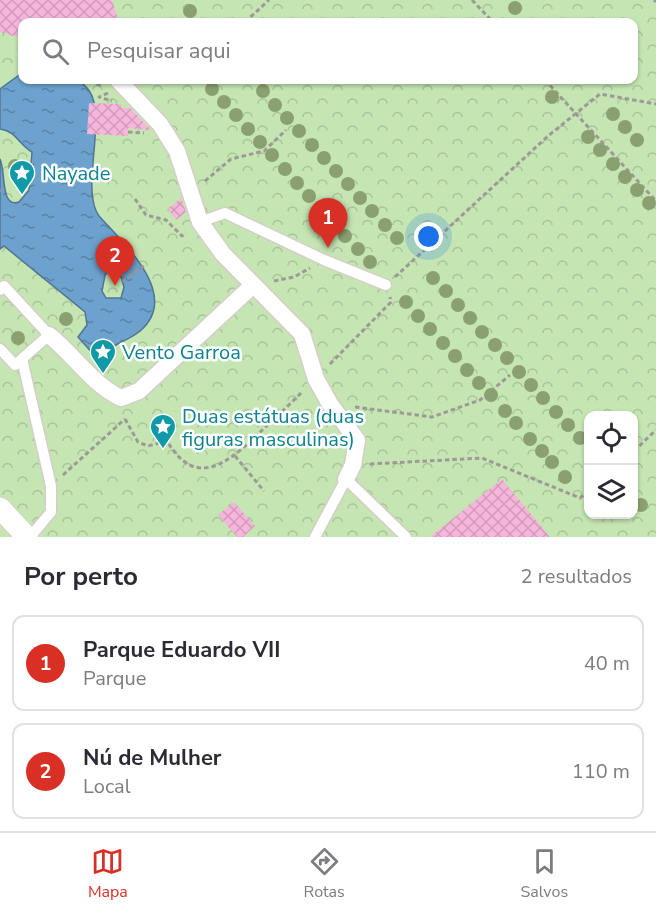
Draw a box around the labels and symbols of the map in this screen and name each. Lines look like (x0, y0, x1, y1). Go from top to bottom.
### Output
place icon: Nayade (7, 158, 37, 196)
place label: Nayade (42, 160, 110, 187)
pin: 1 (308, 198, 348, 248)
your location (414, 222, 443, 251)
pin: 2 (96, 236, 134, 286)
place icon: Vento Garroa (88, 337, 118, 375)
place label: Vento Garroa (121, 339, 241, 366)
place label: Duas estátuas (duas figuras masculinas) (182, 403, 364, 453)
place icon: Duas estátuas (duas figuras masculinas) (148, 412, 178, 450)

